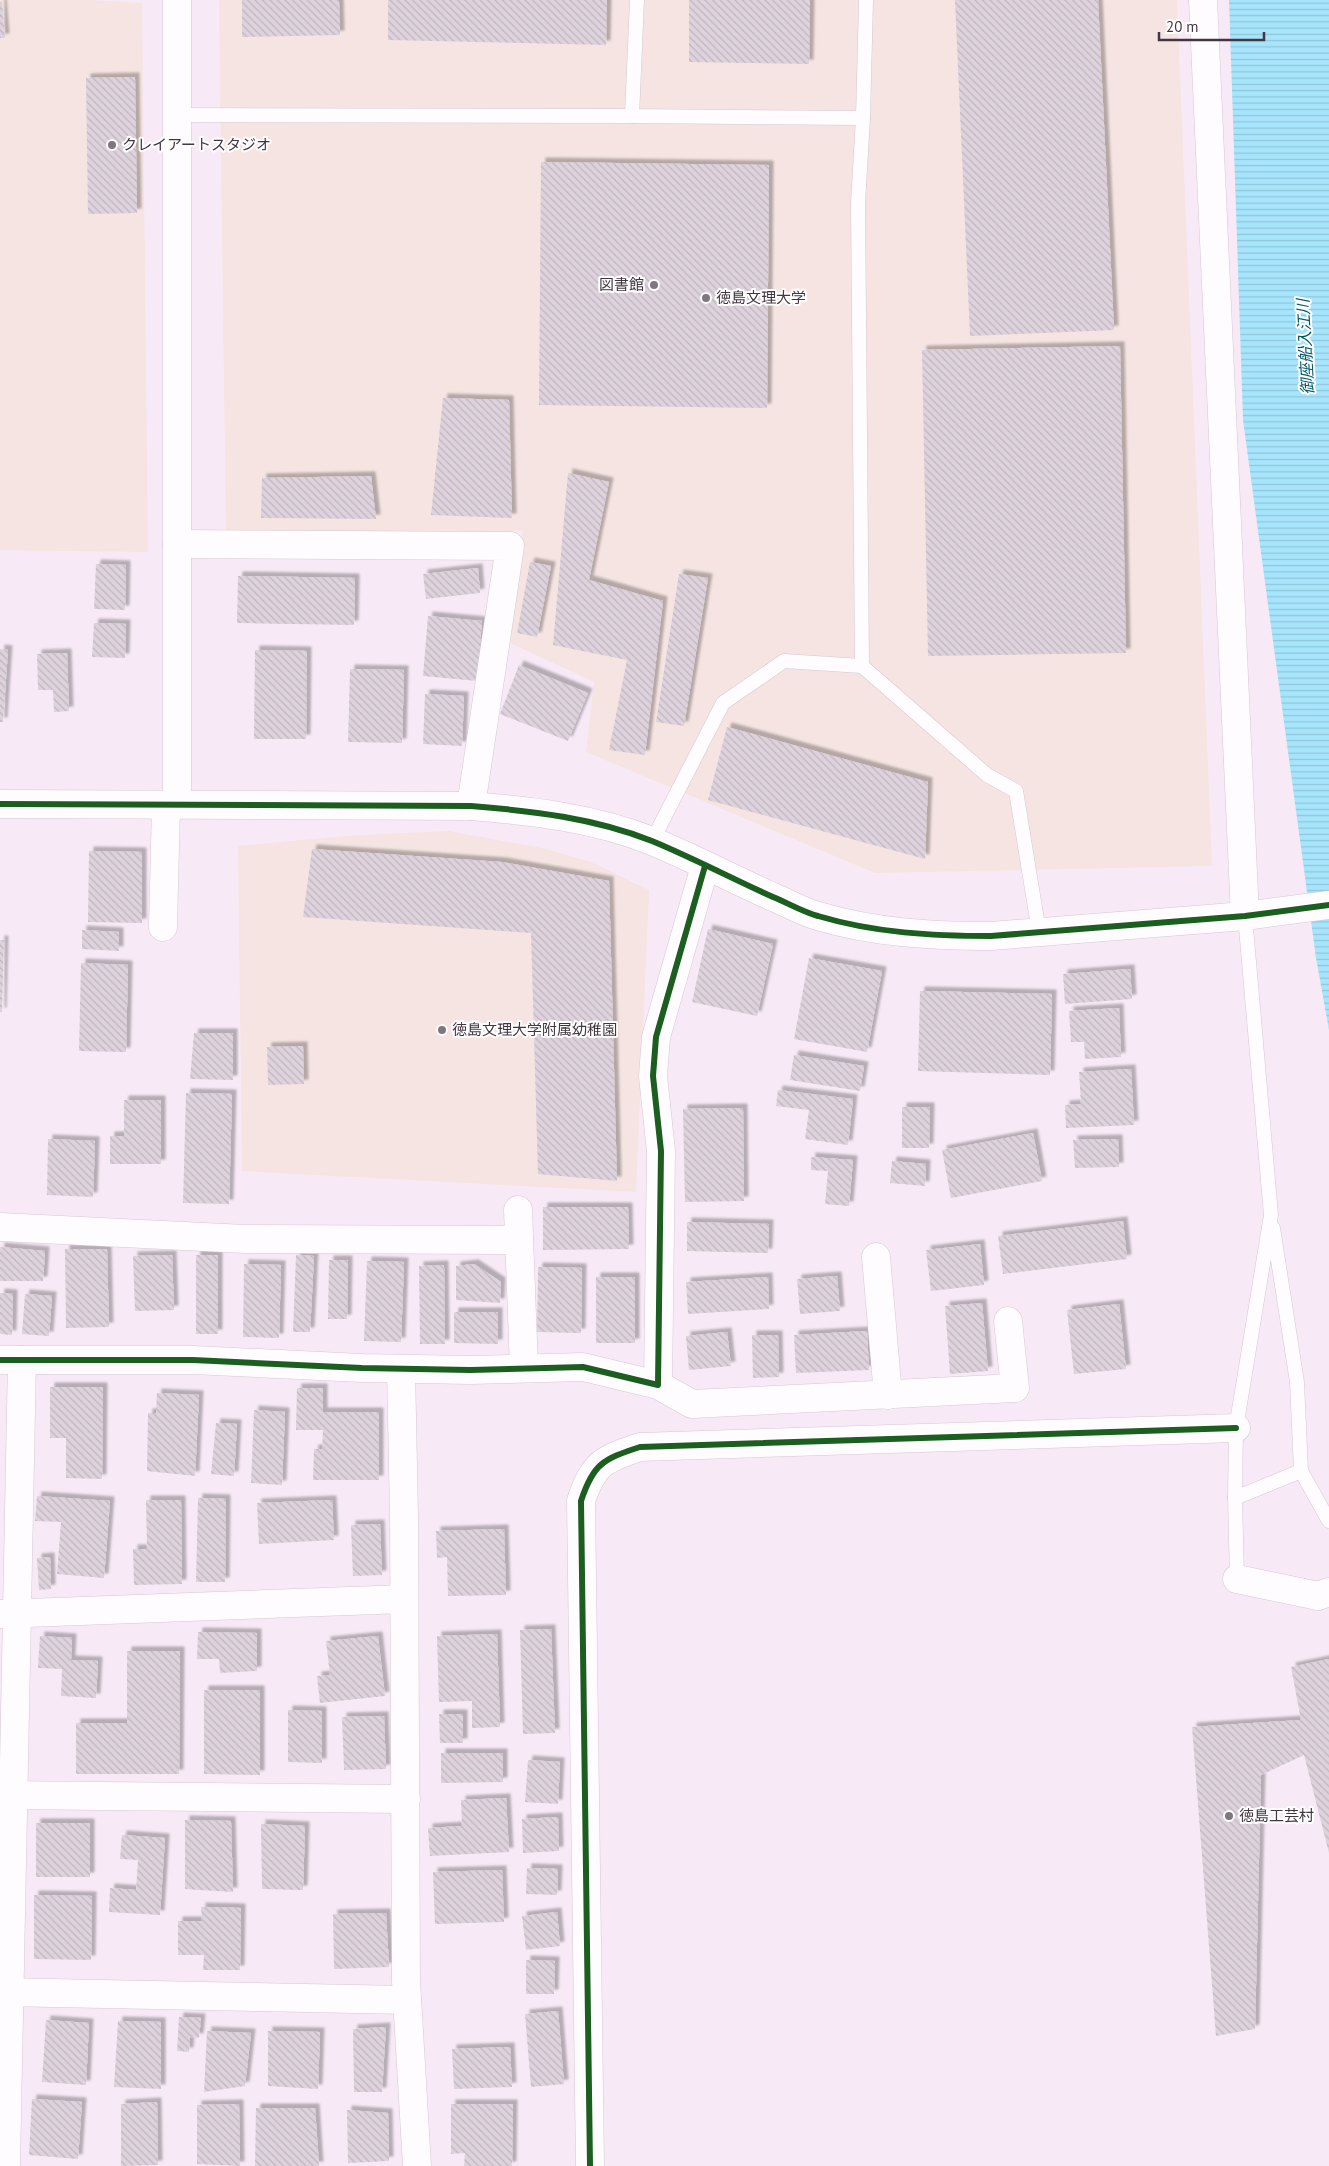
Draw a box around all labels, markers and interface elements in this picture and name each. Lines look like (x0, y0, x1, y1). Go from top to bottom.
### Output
scale bar (1159, 10, 1264, 42)
text: 20 m (1166, 17, 1199, 36)
place label: クレイアートスタジオ (122, 135, 271, 154)
marker: クレイアートスタジオ (106, 139, 118, 151)
place label: 図書館 (599, 275, 644, 294)
marker: 図書館 (648, 279, 660, 291)
place label: 徳島文理大学 (716, 288, 806, 307)
marker: 徳島文理大学 (700, 292, 712, 304)
water label: 御座船入江川 (1292, 297, 1317, 395)
place label: 徳島文理大学附属幼稚園 (452, 1020, 617, 1039)
marker: 徳島文理大学附属幼稚園 (436, 1024, 448, 1036)
place label: 徳島工芸村 (1239, 1806, 1314, 1825)
marker: 徳島工芸村 (1223, 1810, 1235, 1822)

